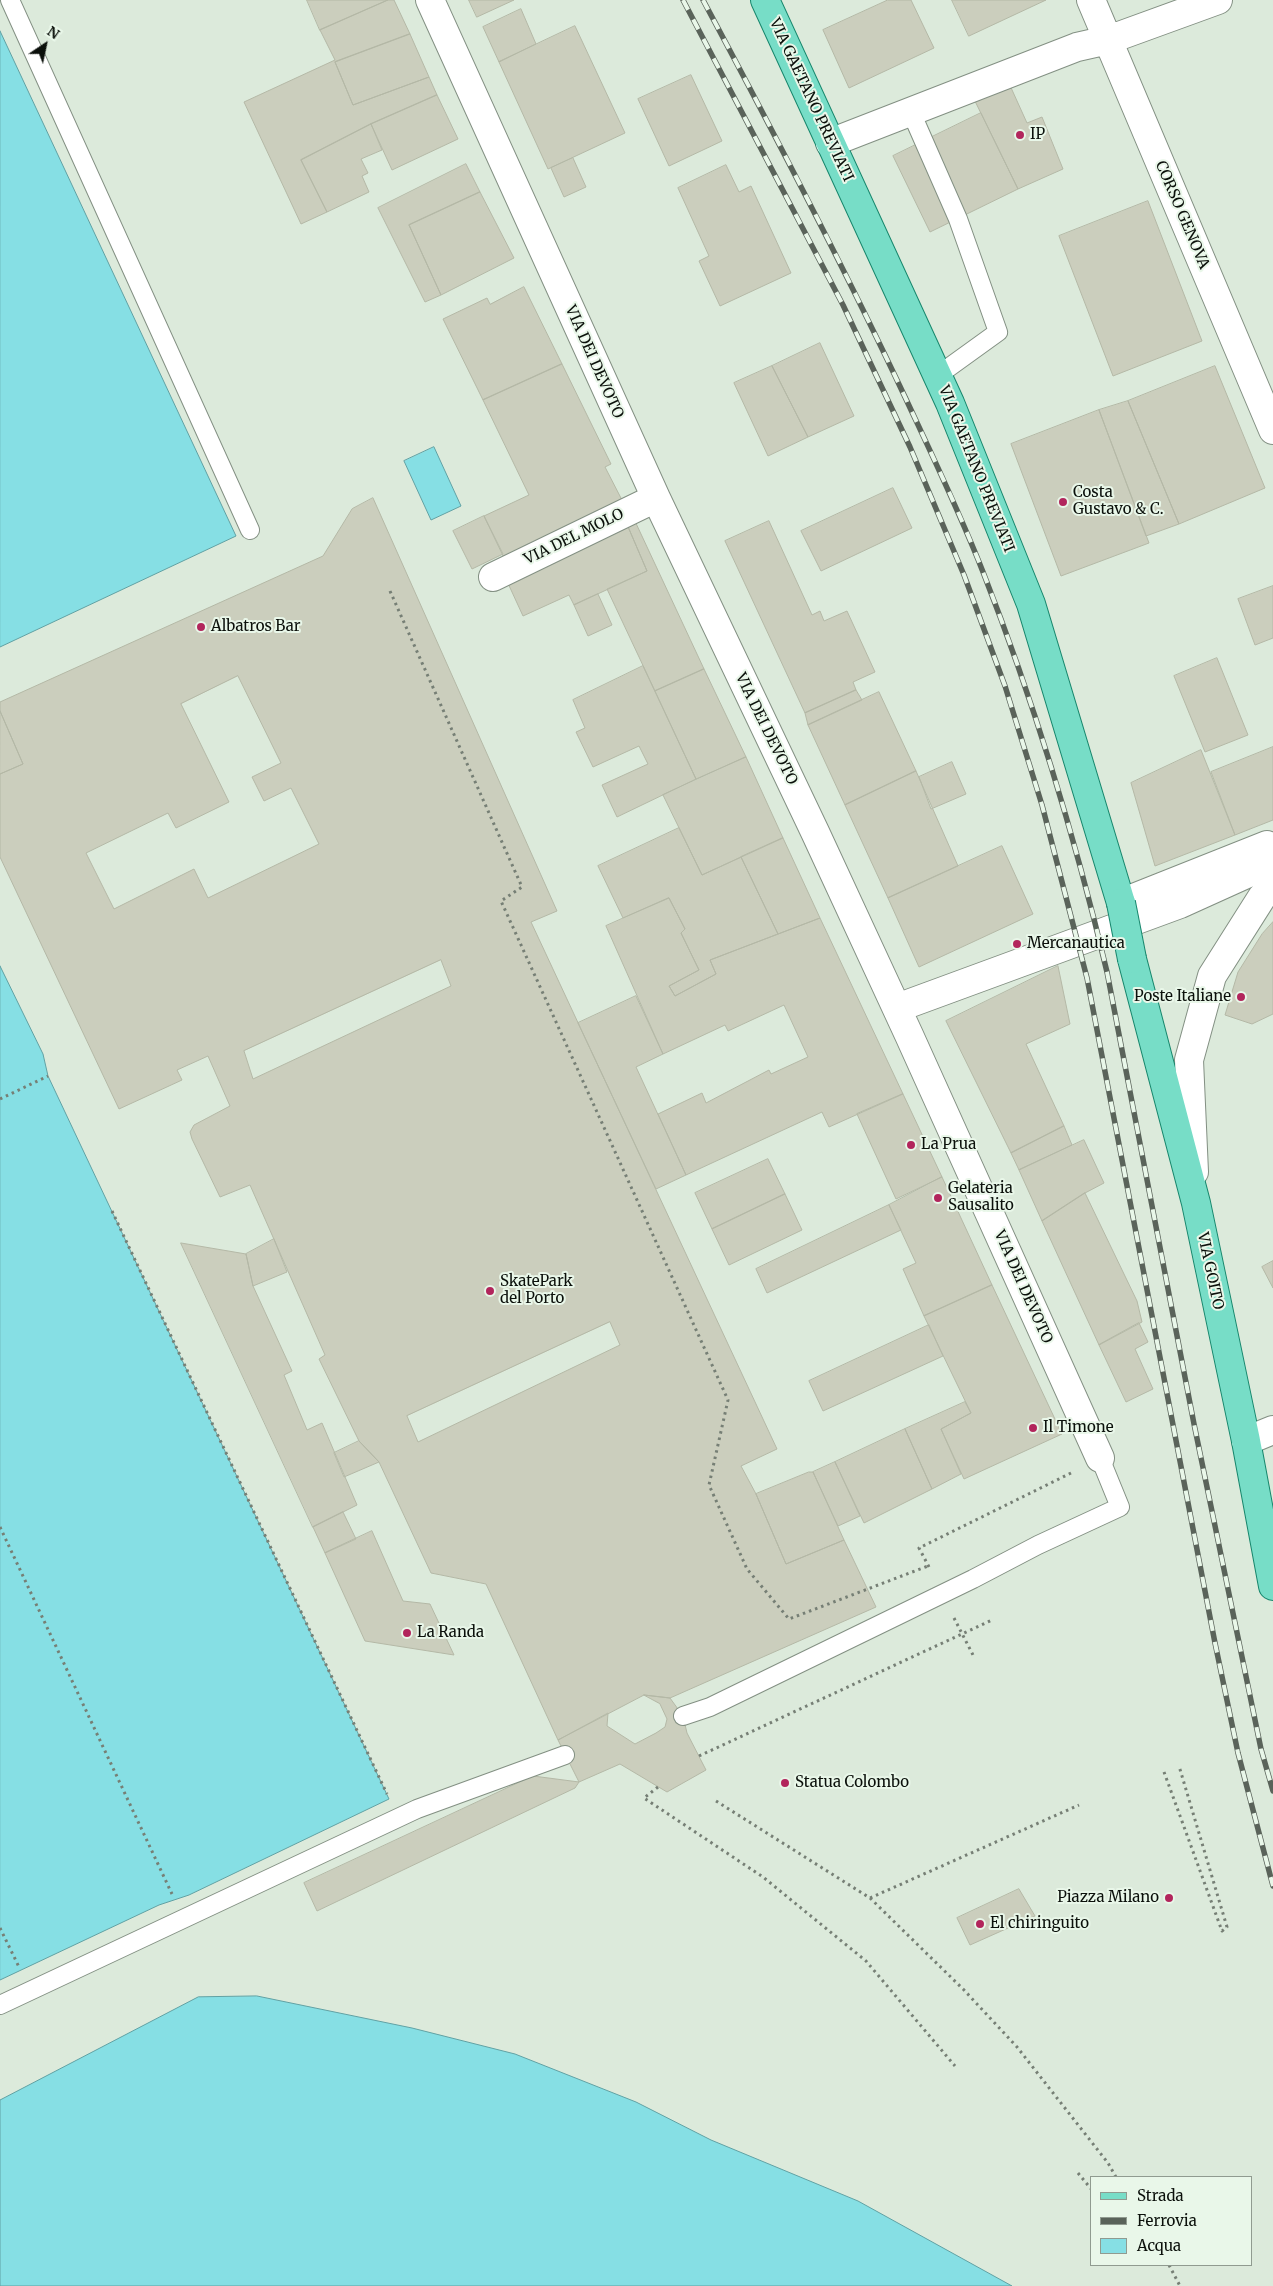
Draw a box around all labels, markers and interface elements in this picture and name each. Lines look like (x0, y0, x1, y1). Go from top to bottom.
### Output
street label: VIA GAETANO PREVIATI (765, 16, 857, 184)
north arrow (20, 20, 70, 70)
text: N (44, 22, 63, 43)
place label: IP (1030, 126, 1045, 144)
marker: IP (1014, 129, 1026, 141)
street label: CORSO GENOVA (1151, 158, 1213, 272)
street label: VIA DEI DEVOTO (561, 303, 627, 421)
street label: VIA GAETANO PREVIATI (934, 383, 1018, 555)
place label: Costa Gustavo & C. (1073, 484, 1163, 519)
marker: Costa Gustavo & C. (1057, 496, 1069, 508)
street label: VIA DEL MOLO (521, 505, 627, 569)
place label: Albatros Bar (211, 618, 301, 636)
marker: Albatros Bar (195, 621, 207, 633)
street label: VIA DEI DEVOTO (731, 670, 801, 788)
place label: Mercanautica (1027, 935, 1125, 953)
marker: Mercanautica (1011, 938, 1023, 950)
place label: Poste Italiane (1134, 988, 1231, 1006)
marker: Poste Italiane (1235, 991, 1247, 1003)
place label: La Prua (921, 1136, 976, 1154)
marker: La Prua (905, 1139, 917, 1151)
place label: Gelateria Sausalito (948, 1180, 1014, 1215)
marker: Gelateria Sausalito (932, 1192, 944, 1204)
street label: VIA DEI DEVOTO (990, 1228, 1056, 1346)
street label: VIA GOITO (1193, 1231, 1227, 1311)
place label: SkatePark del Porto (500, 1273, 573, 1308)
marker: SkatePark del Porto (484, 1285, 496, 1297)
place label: Il Timone (1043, 1419, 1113, 1437)
marker: Il Timone (1027, 1422, 1039, 1434)
place label: La Randa (417, 1624, 484, 1642)
marker: La Randa (401, 1627, 413, 1639)
place label: Statua Colombo (795, 1774, 909, 1792)
marker: Statua Colombo (779, 1777, 791, 1789)
place label: Piazza Milano (1057, 1889, 1159, 1907)
marker: Piazza Milano (1163, 1892, 1175, 1904)
place label: El chiringuito (990, 1915, 1089, 1933)
marker: El chiringuito (974, 1918, 986, 1930)
legend (1090, 2176, 1253, 2266)
text: Strada (1137, 2186, 1184, 2205)
text: Ferrovia (1137, 2211, 1197, 2230)
text: Acqua (1137, 2236, 1181, 2255)

